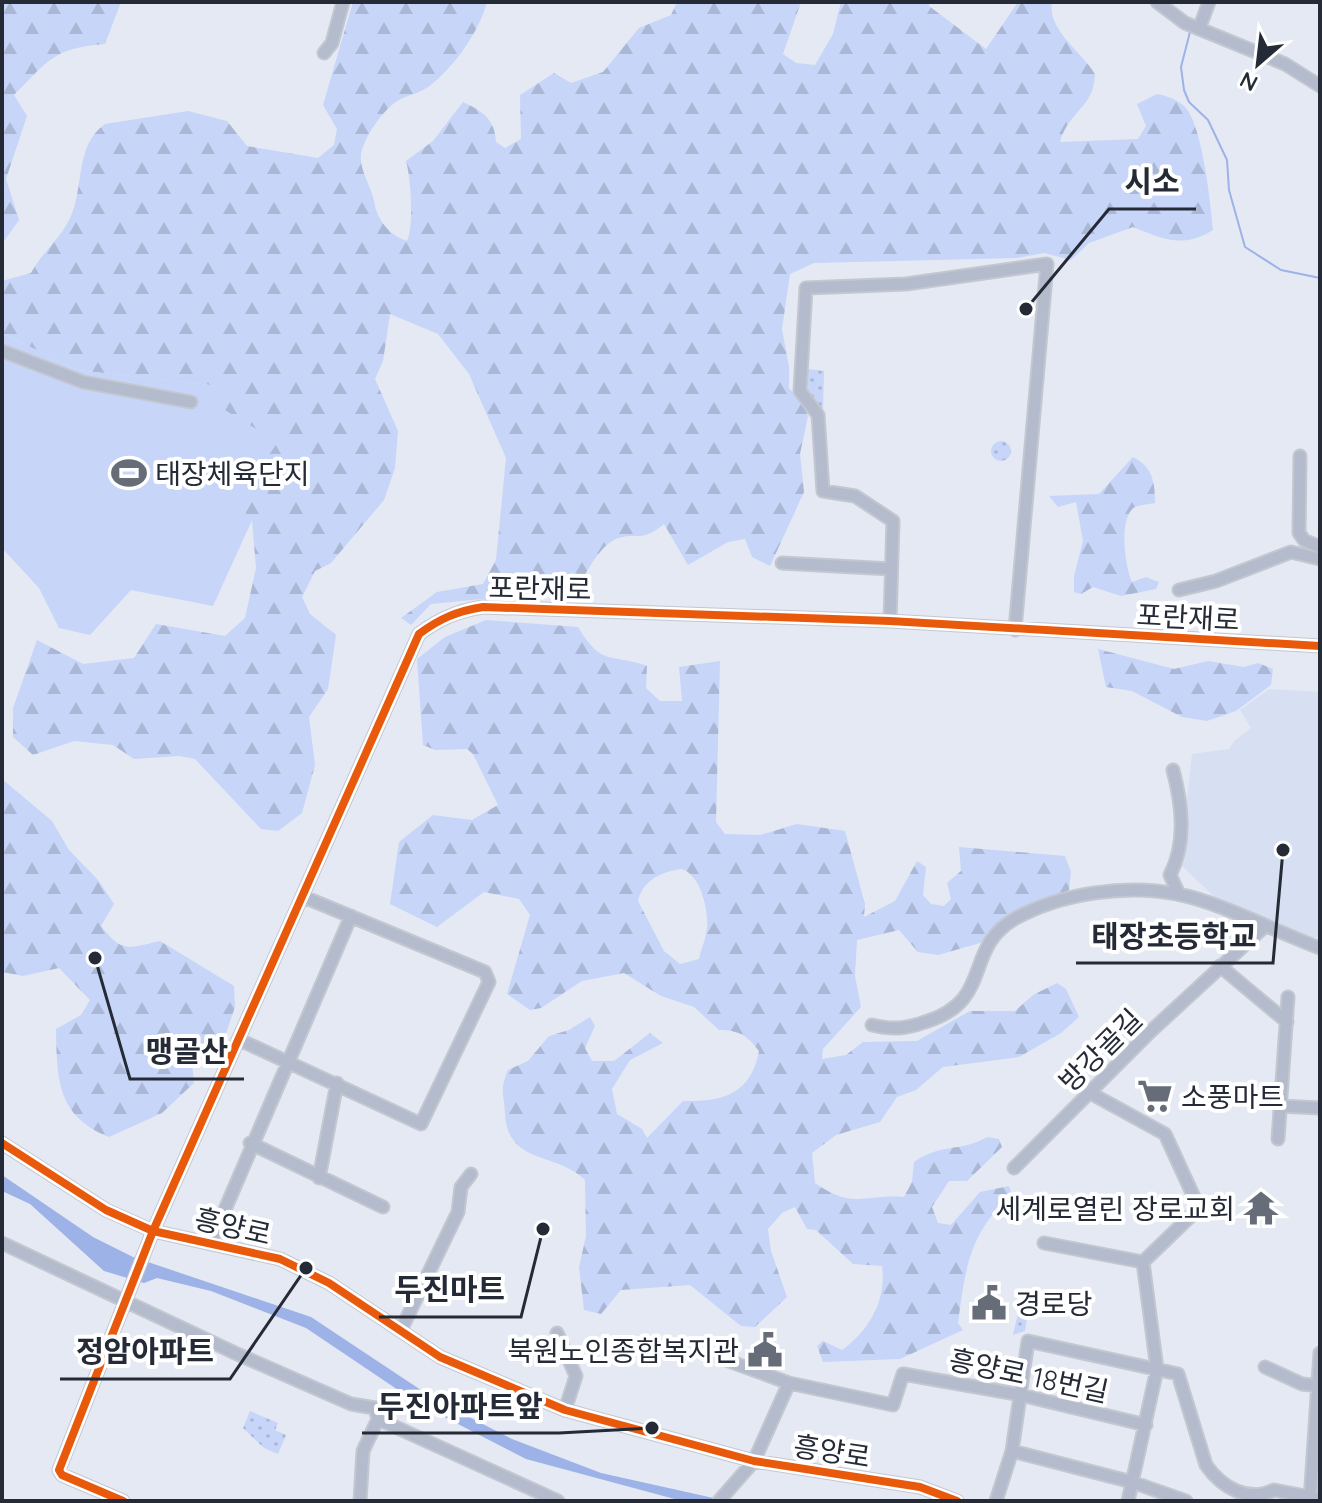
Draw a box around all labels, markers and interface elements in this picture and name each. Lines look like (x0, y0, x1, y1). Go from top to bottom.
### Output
north arrow (1218, 24, 1298, 104)
text: N (1235, 66, 1262, 98)
callout: 시소 (1109, 155, 1196, 209)
text: 시소 (1124, 162, 1180, 200)
sports icon: 태장체육단지 (110, 454, 148, 492)
place label: 태장체육단지 (155, 456, 310, 491)
street label: 포란재로 (488, 570, 592, 606)
street label: 포란재로 (1136, 597, 1240, 637)
callout: 태장초등학교 (1076, 909, 1273, 963)
text: 태장초등학교 (1091, 917, 1257, 955)
street label: 방강골길 (1051, 1001, 1149, 1099)
callout: 맹골산 (130, 1025, 244, 1079)
text: 맹골산 (146, 1032, 228, 1070)
supermarket icon: 소풍마트 (1136, 1077, 1174, 1115)
place label: 소풍마트 (1181, 1079, 1284, 1114)
temple icon: 세계로열린 장로교회 (1242, 1189, 1280, 1227)
place label: 세계로열린 장로교회 (996, 1191, 1235, 1226)
street label: 흥양로 (191, 1200, 275, 1252)
callout: 두진마트 (379, 1263, 521, 1317)
text: 두진마트 (395, 1270, 505, 1308)
public building icon: 경로당 (970, 1284, 1008, 1322)
place label: 경로당 (1015, 1286, 1092, 1321)
callout: 정암아파트 (60, 1325, 230, 1379)
public building icon: 북원노인종합복지관 (746, 1331, 784, 1369)
text: 정암아파트 (76, 1332, 214, 1370)
place label: 북원노인종합복지관 (507, 1333, 739, 1368)
street label: 흥양로 18번길 (946, 1341, 1112, 1409)
callout: 두진아파트앞 (362, 1379, 559, 1433)
text: 두진아파트앞 (377, 1387, 543, 1425)
street label: 흥양로 (791, 1428, 873, 1474)

